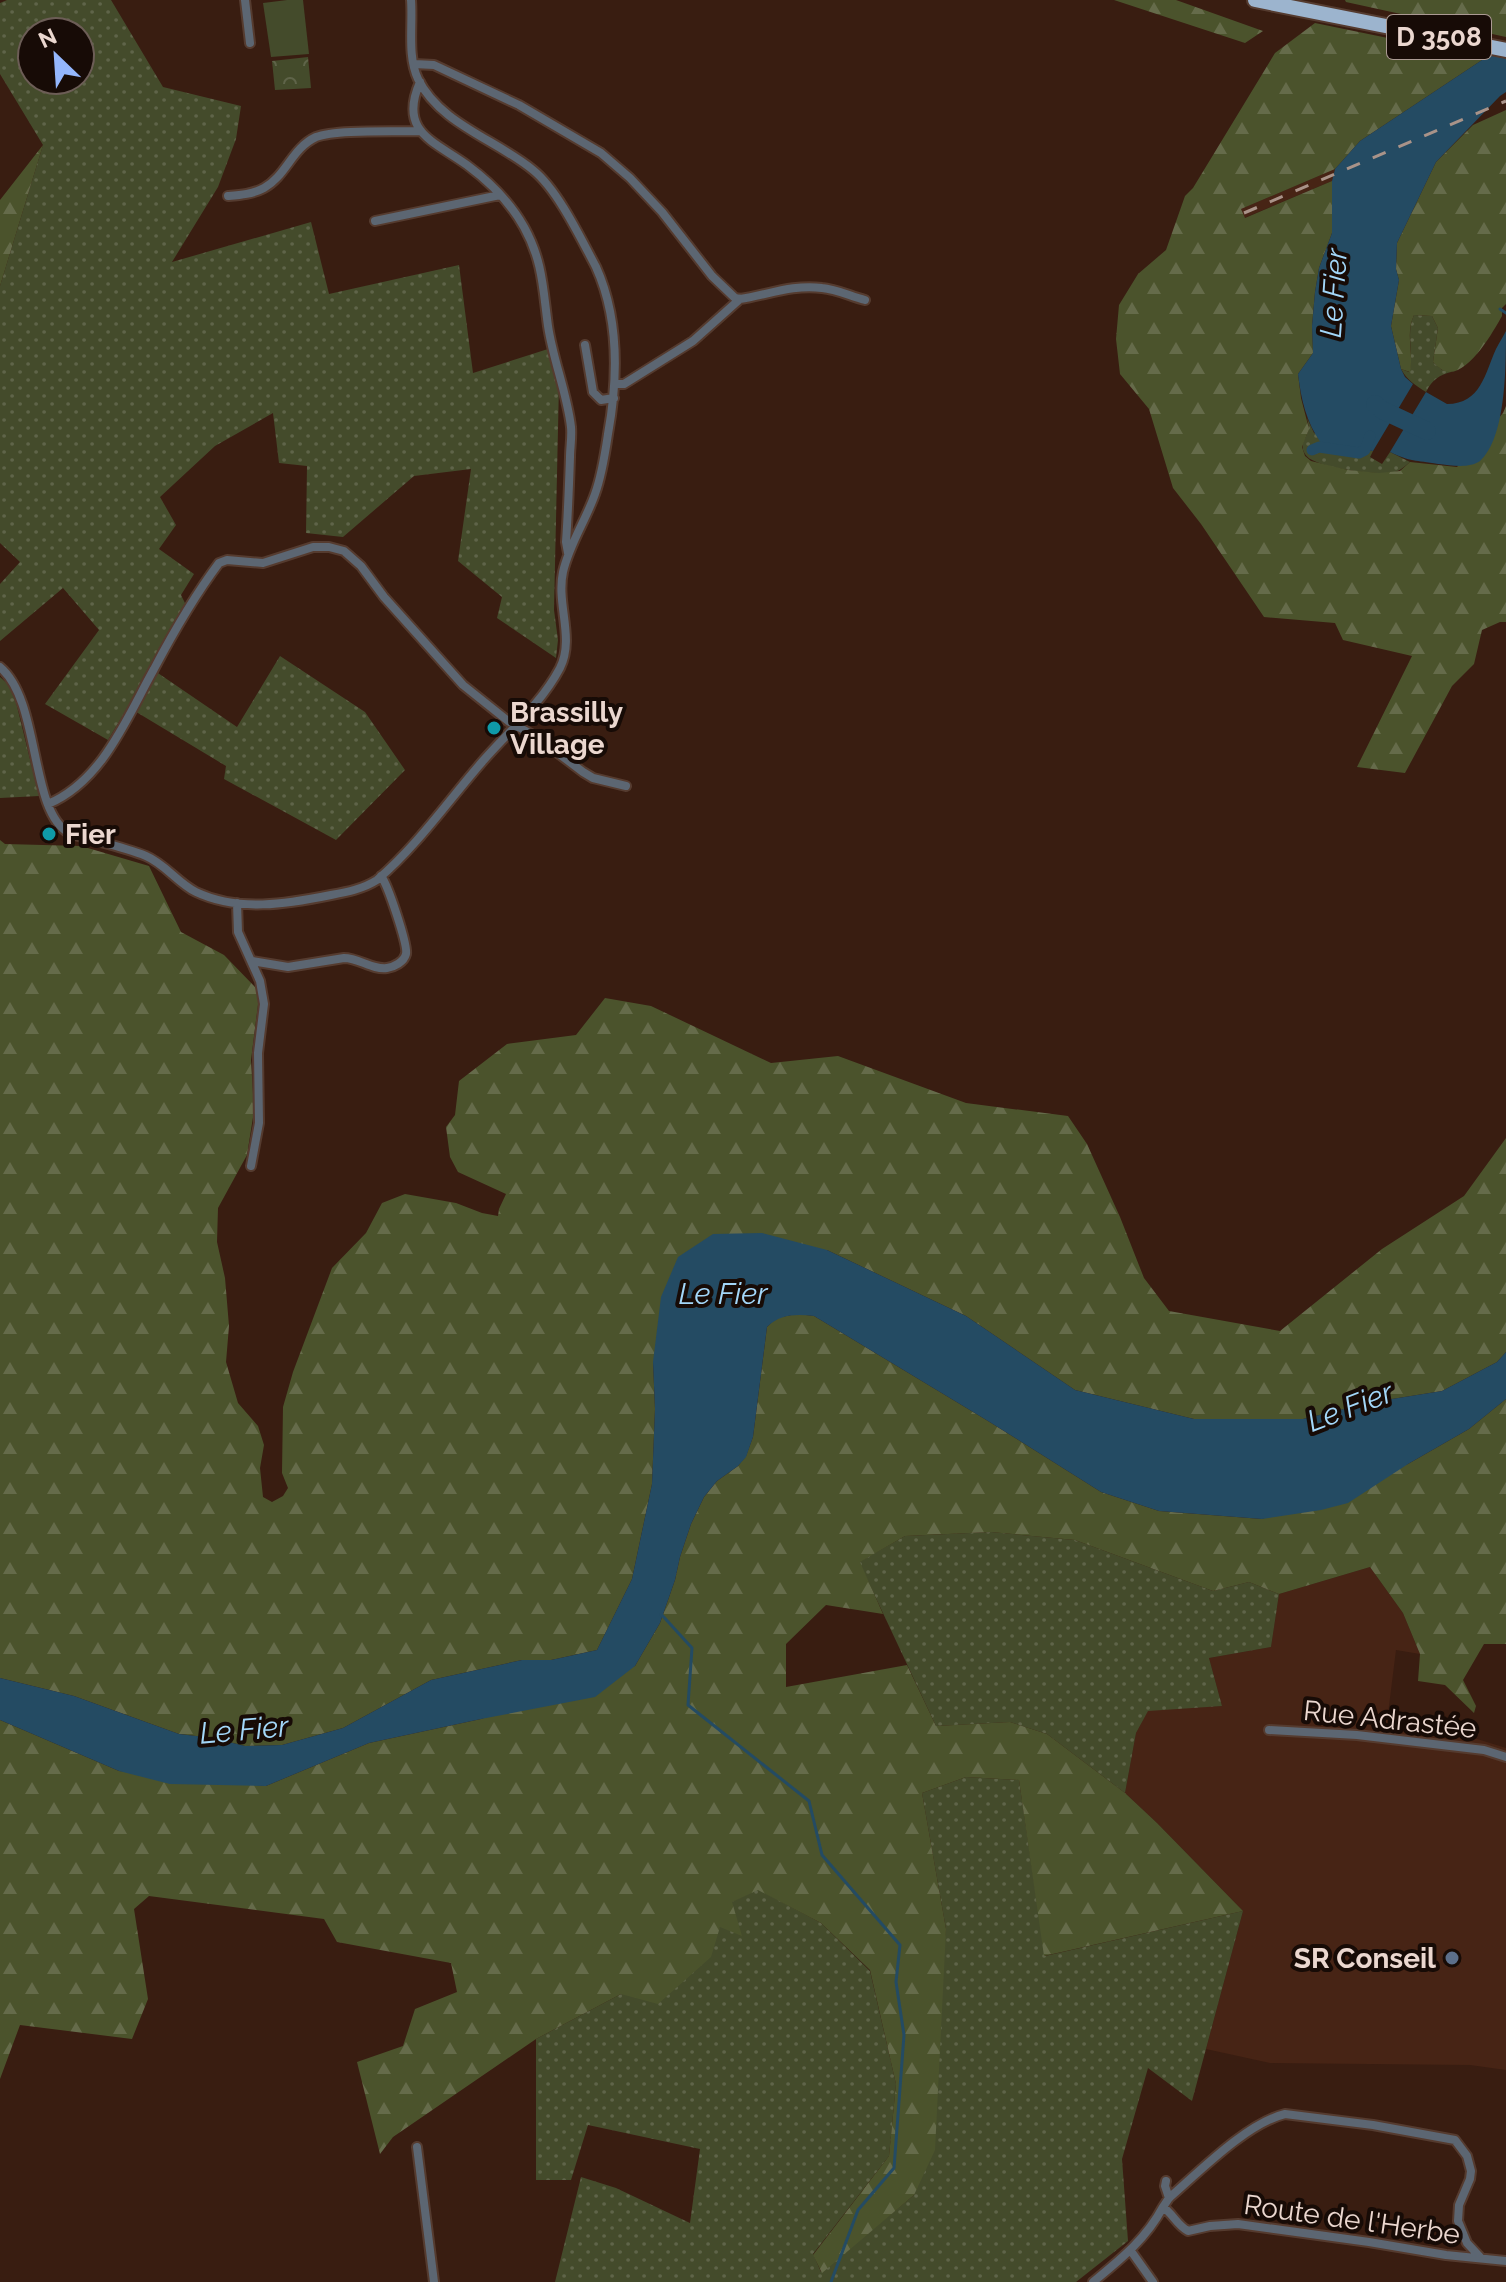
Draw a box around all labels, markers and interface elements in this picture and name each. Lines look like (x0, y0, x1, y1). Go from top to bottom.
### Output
road number: D 3508 (1387, 15, 1491, 59)
north arrow (16, 16, 96, 96)
text: N (34, 23, 61, 53)
water label: Le Fier (1313, 246, 1354, 339)
place label: Brassilly Village (510, 696, 624, 761)
marker: Brassilly Village (485, 719, 503, 737)
place label: Fier (65, 818, 116, 851)
marker: Fier (40, 825, 58, 843)
water label: Le Fier (678, 1276, 769, 1311)
water label: Le Fier (1302, 1374, 1399, 1439)
street label: Rue Adrastée (1302, 1694, 1478, 1745)
water label: Le Fier (198, 1708, 292, 1751)
place label: SR Conseil (1294, 1942, 1436, 1975)
marker: SR Conseil (1443, 1949, 1461, 1967)
street label: Route de l'Herbe (1242, 2188, 1462, 2251)

